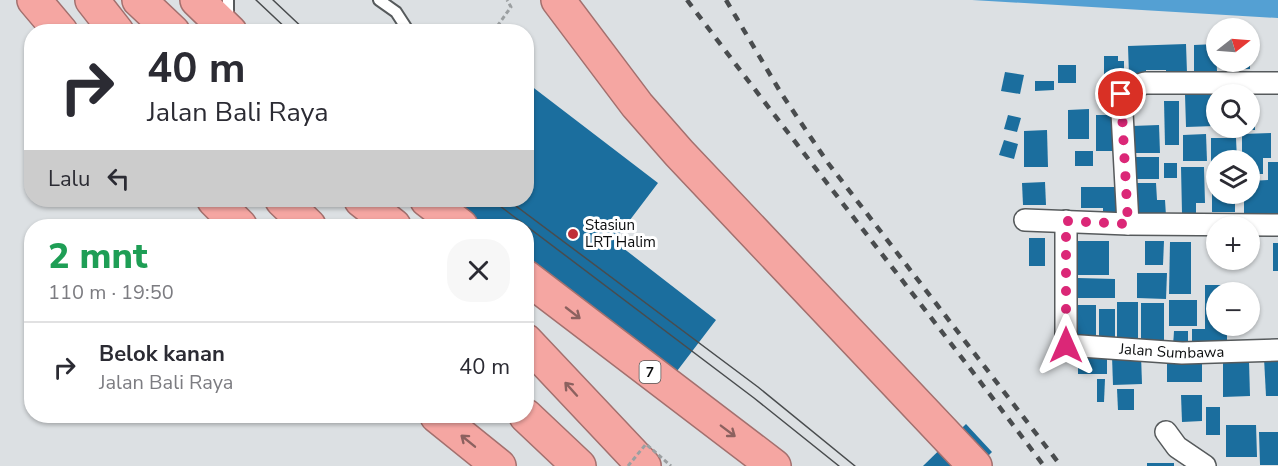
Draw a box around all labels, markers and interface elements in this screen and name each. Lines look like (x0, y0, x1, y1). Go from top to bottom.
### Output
north arrow (1206, 18, 1260, 72)
map controls (1206, 18, 1260, 336)
text: 40 m (147, 40, 246, 97)
icon: right (48, 48, 126, 126)
pin (1095, 68, 1146, 119)
icon: arrive (1104, 77, 1137, 110)
button: search (1206, 84, 1260, 138)
text: Jalan Bali Raya (147, 94, 329, 131)
button: layers (1206, 150, 1260, 204)
icon: left (102, 162, 135, 195)
text: Lalu (48, 164, 90, 194)
place label: Stasiun LRT Halim (585, 215, 656, 252)
button: + (1206, 216, 1260, 270)
marker: Stasiun LRT Halim (566, 227, 580, 241)
text: 2 mnt (48, 232, 148, 281)
button: close (447, 239, 510, 302)
text: 110 m · 19:50 (48, 279, 174, 306)
button: − (1206, 282, 1260, 336)
one-way arrow (565, 306, 581, 319)
position arrow (1034, 313, 1098, 377)
text: Belok kanan (99, 339, 225, 369)
street label: Jalan Sumbawa (1118, 339, 1225, 363)
icon: right (48, 351, 81, 384)
text: 40 m (459, 352, 510, 382)
road number: 7 (640, 361, 660, 383)
text: Jalan Bali Raya (99, 369, 233, 396)
one-way arrow (564, 381, 578, 396)
one-way arrow (720, 424, 736, 437)
one-way arrow (460, 434, 476, 447)

